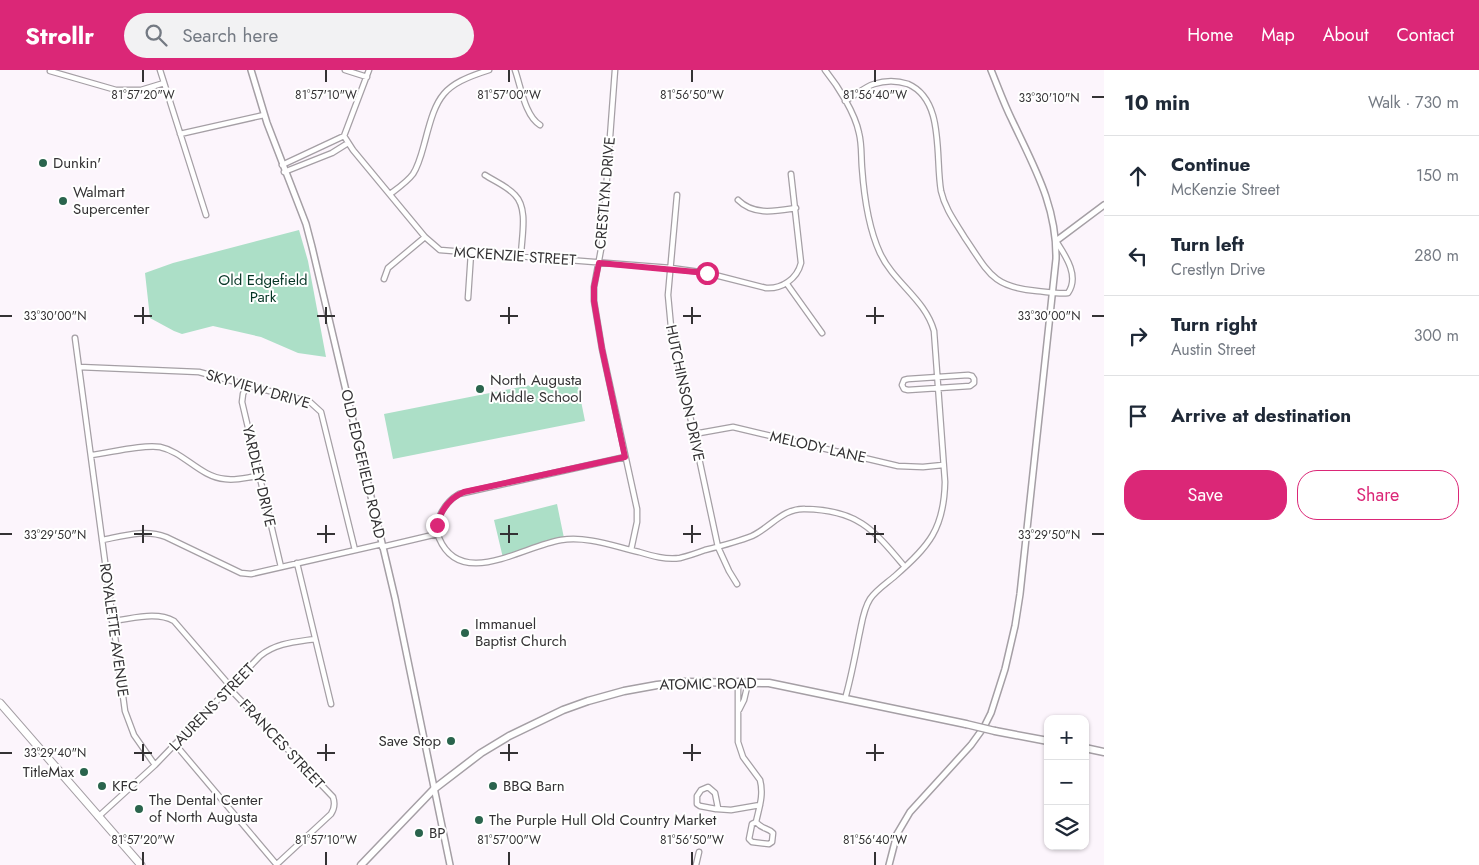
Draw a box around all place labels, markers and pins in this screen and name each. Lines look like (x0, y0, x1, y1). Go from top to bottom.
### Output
place label: Dunkin' (53, 152, 101, 174)
marker: Dunkin' (37, 157, 49, 169)
place label: Walmart Supercenter (73, 181, 150, 220)
marker: Walmart Supercenter (57, 195, 69, 207)
place label: North Augusta Middle School (490, 369, 582, 408)
marker: North Augusta Middle School (474, 383, 486, 395)
place label: Immanuel Baptist Church (475, 613, 567, 652)
marker: Immanuel Baptist Church (459, 627, 471, 639)
place label: Save Stop (378, 730, 441, 752)
marker: Save Stop (445, 735, 457, 747)
place label: TitleMax (23, 761, 75, 783)
marker: TitleMax (78, 766, 90, 778)
place label: KFC (112, 775, 138, 797)
place label: BBQ Barn (503, 775, 565, 797)
marker: KFC (96, 780, 108, 792)
marker: BBQ Barn (487, 780, 499, 792)
place label: The Dental Center of North Augusta (149, 789, 264, 828)
marker: The Dental Center of North Augusta (133, 803, 145, 815)
place label: The Purple Hull Old Country Market (489, 809, 717, 831)
marker: The Purple Hull Old Country Market (473, 814, 485, 826)
place label: BP (429, 822, 446, 844)
marker: BP (413, 827, 425, 839)

